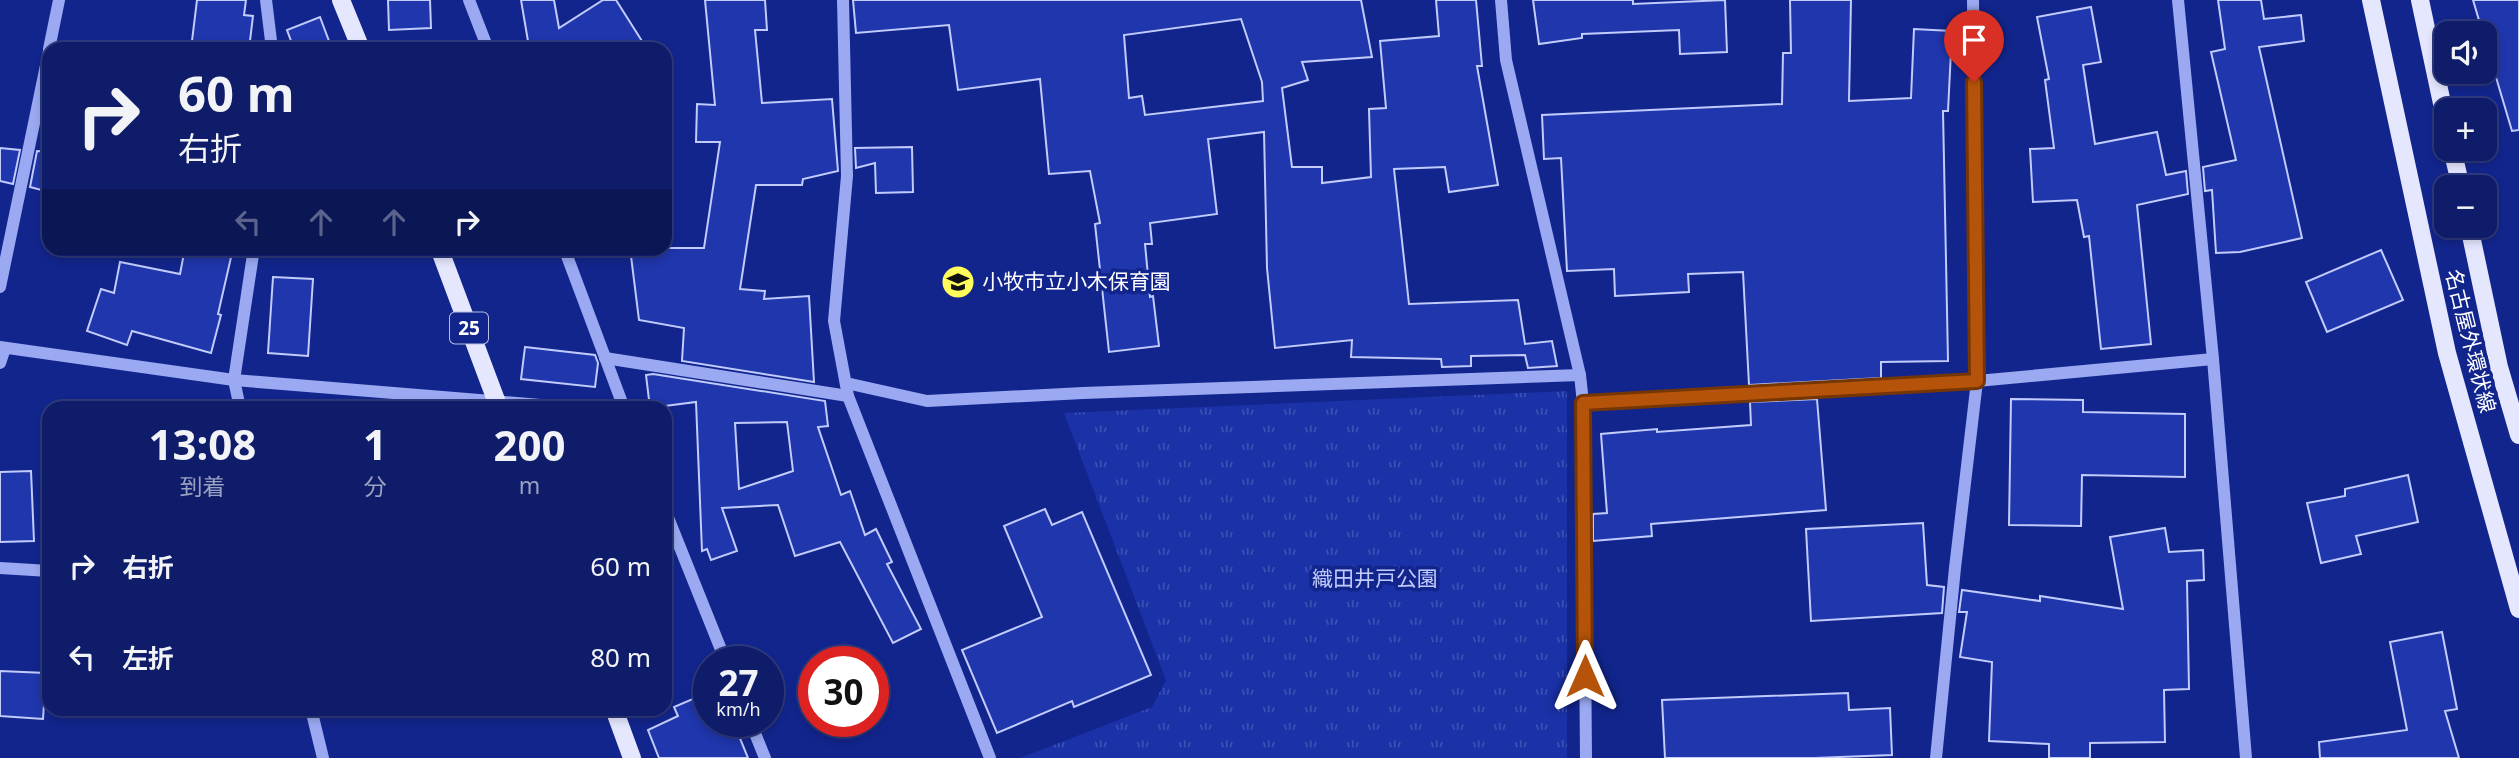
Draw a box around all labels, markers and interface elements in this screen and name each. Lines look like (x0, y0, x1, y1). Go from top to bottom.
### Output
pin (1944, 10, 2004, 82)
icon: arrive (1955, 21, 1993, 59)
map controls (2434, 21, 2497, 238)
button: sound (2434, 21, 2497, 84)
text: 60 m (178, 60, 295, 126)
icon: right (63, 70, 154, 161)
button: + (2434, 98, 2497, 161)
text: 右折 (178, 126, 242, 169)
button: − (2434, 175, 2497, 238)
icon: left (229, 203, 267, 241)
icon: ahead (302, 203, 340, 241)
icon: ahead (375, 203, 413, 241)
icon: right (448, 203, 486, 241)
school or university icon: 小牧市立小木保育園 (939, 263, 977, 301)
street label: 名古屋外環状線 (2440, 266, 2502, 415)
place label: 小牧市立小木保育園 (982, 267, 1171, 295)
road number: 25 (450, 312, 488, 344)
text: 13:08 (148, 415, 256, 472)
text: 1 (363, 415, 387, 472)
text: 200 (493, 416, 565, 473)
text: m (519, 469, 540, 501)
text: 到着 (179, 470, 225, 502)
text: 分 (363, 470, 386, 502)
icon: right (63, 547, 101, 585)
text: 60 m (590, 548, 651, 584)
text: 右折 (122, 549, 174, 585)
park label: 織田井戸公園 (1312, 564, 1438, 592)
icon: left (63, 638, 101, 676)
text: 80 m (590, 639, 651, 675)
position arrow (1548, 639, 1622, 713)
text: 左折 (122, 640, 174, 676)
speed limit sign: 30 (798, 646, 889, 737)
text: 27 (718, 659, 759, 706)
text: km/h (716, 697, 761, 721)

